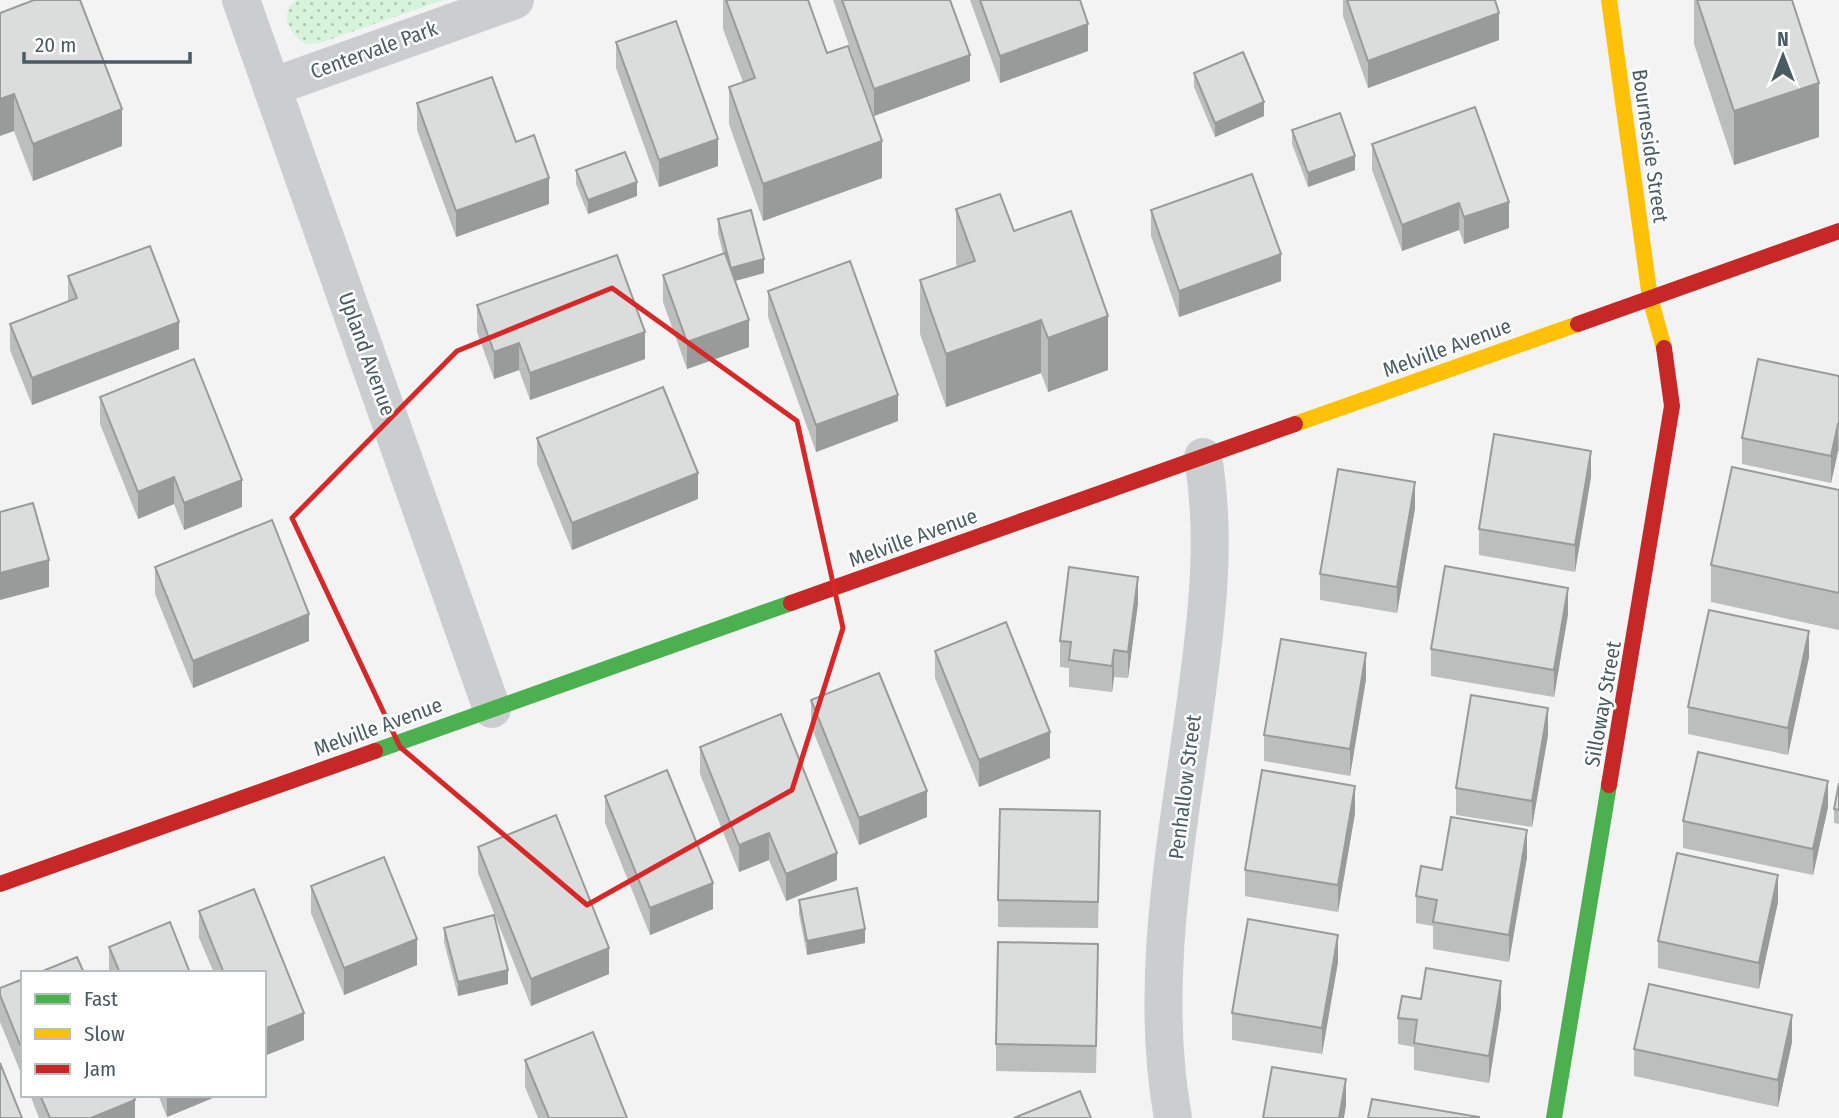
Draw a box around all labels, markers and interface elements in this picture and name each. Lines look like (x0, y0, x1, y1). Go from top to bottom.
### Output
street label: Centervale Park (307, 15, 441, 85)
scale bar (24, 21, 191, 65)
north arrow (1748, 21, 1818, 91)
text: N (1777, 28, 1789, 51)
text: 20 m (35, 32, 76, 58)
street label: Bourneside Street (1626, 68, 1674, 225)
street label: Upland Avenue (333, 289, 401, 419)
street label: Melville Avenue (1379, 313, 1515, 383)
street label: Melville Avenue (845, 503, 981, 573)
street label: Silloway Street (1579, 639, 1627, 769)
street label: Melville Avenue (310, 692, 446, 762)
street label: Penhallow Street (1163, 713, 1207, 861)
legend (21, 971, 266, 1097)
text: Fast (84, 986, 118, 1012)
text: Slow (84, 1021, 125, 1047)
text: Jam (84, 1056, 116, 1082)

